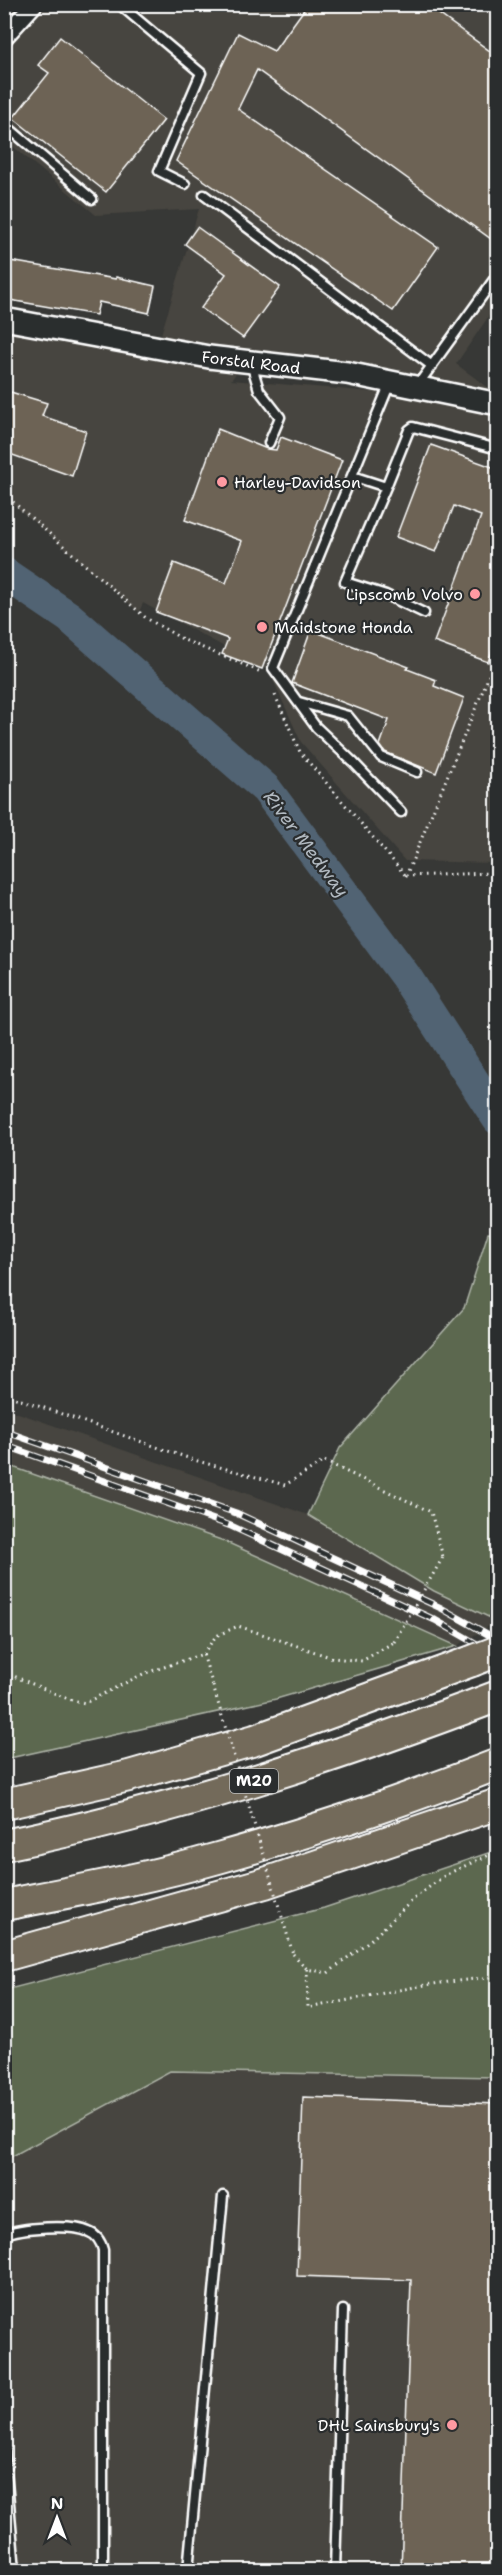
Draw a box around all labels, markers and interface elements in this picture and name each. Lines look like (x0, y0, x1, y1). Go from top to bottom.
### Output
street label: Forstal Road (200, 346, 301, 379)
place label: Harley-Davidson (234, 472, 361, 493)
marker: Harley-Davidson (215, 475, 229, 489)
place label: Lipscomb Volvo (346, 584, 463, 605)
marker: Lipscomb Volvo (468, 587, 482, 601)
place label: Maidstone Honda (274, 617, 413, 638)
marker: Maidstone Honda (255, 620, 269, 634)
water label: River Medway (258, 786, 354, 902)
road number: M20 (230, 1769, 278, 1793)
place label: DHL Sainsbury's (318, 2415, 440, 2436)
marker: DHL Sainsbury's (445, 2418, 459, 2432)
north arrow (27, 2488, 87, 2548)
text: N (51, 2493, 63, 2514)

